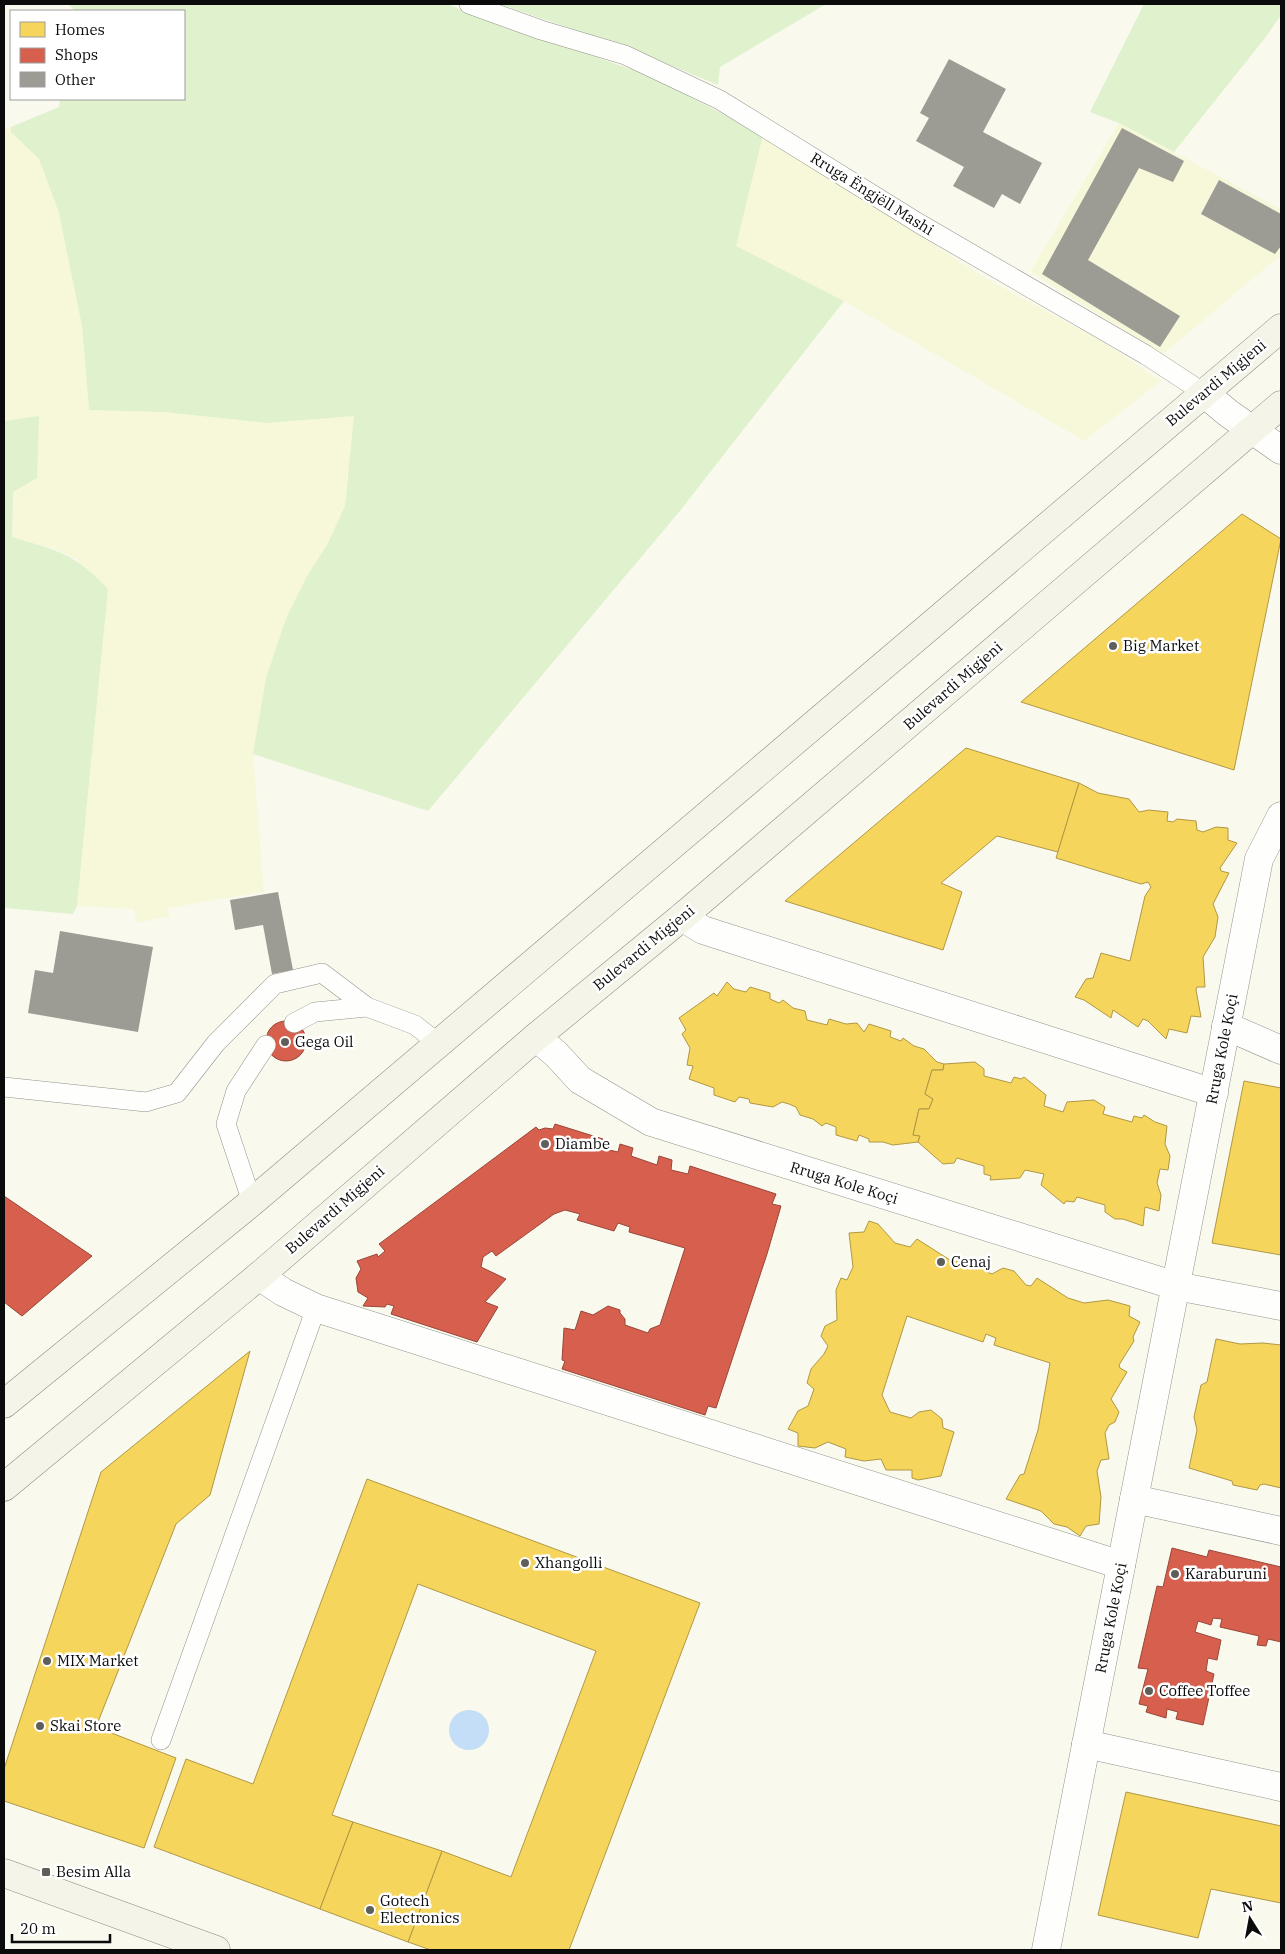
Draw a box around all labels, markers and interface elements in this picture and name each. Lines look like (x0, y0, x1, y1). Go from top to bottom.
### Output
legend (10, 10, 185, 100)
text: Homes (55, 20, 105, 39)
text: Shops (55, 45, 98, 64)
text: Other (55, 70, 95, 89)
street label: Rruga Ëngjëll Mashi (807, 148, 938, 239)
street label: Bulevardi Migjeni (1162, 335, 1270, 430)
place label: Big Market (1123, 636, 1199, 655)
street label: Bulevardi Migjeni (899, 637, 1006, 734)
marker: Big Market (1107, 640, 1119, 652)
street label: Bulevardi Migjeni (589, 901, 698, 994)
street label: Rruga Kole Koçi (1201, 992, 1242, 1106)
place label: Gega Oil (295, 1032, 354, 1051)
marker: Gega Oil (279, 1036, 291, 1048)
place label: Diambe (555, 1134, 610, 1153)
marker: Diambe (539, 1138, 551, 1150)
street label: Rruga Kole Koçi (788, 1157, 901, 1208)
street label: Bulevardi Migjeni (281, 1161, 388, 1258)
place label: Cenaj (951, 1252, 991, 1271)
marker: Cenaj (935, 1256, 947, 1268)
place label: Xhangolli (535, 1553, 603, 1572)
marker: Xhangolli (519, 1557, 531, 1569)
street label: Rruga Kole Koçi (1090, 1561, 1131, 1675)
place label: Karaburuni (1185, 1564, 1267, 1583)
marker: Karaburuni (1169, 1568, 1181, 1580)
place label: MIX Market (57, 1651, 139, 1670)
marker: MIX Market (41, 1655, 53, 1667)
place label: Coffee Toffee (1159, 1681, 1250, 1700)
marker: Coffee Toffee (1143, 1685, 1155, 1697)
place label: Skai Store (50, 1716, 121, 1735)
marker: Skai Store (34, 1720, 46, 1732)
place label: Besim Alla (56, 1862, 131, 1881)
marker: Besim Alla (40, 1866, 52, 1878)
place label: Gotech Electronics (380, 1891, 460, 1927)
north arrow (1225, 1894, 1275, 1944)
text: N (1240, 1896, 1255, 1916)
marker: Gotech Electronics (364, 1904, 376, 1916)
scale bar (12, 1912, 110, 1944)
text: 20 m (20, 1919, 56, 1938)

